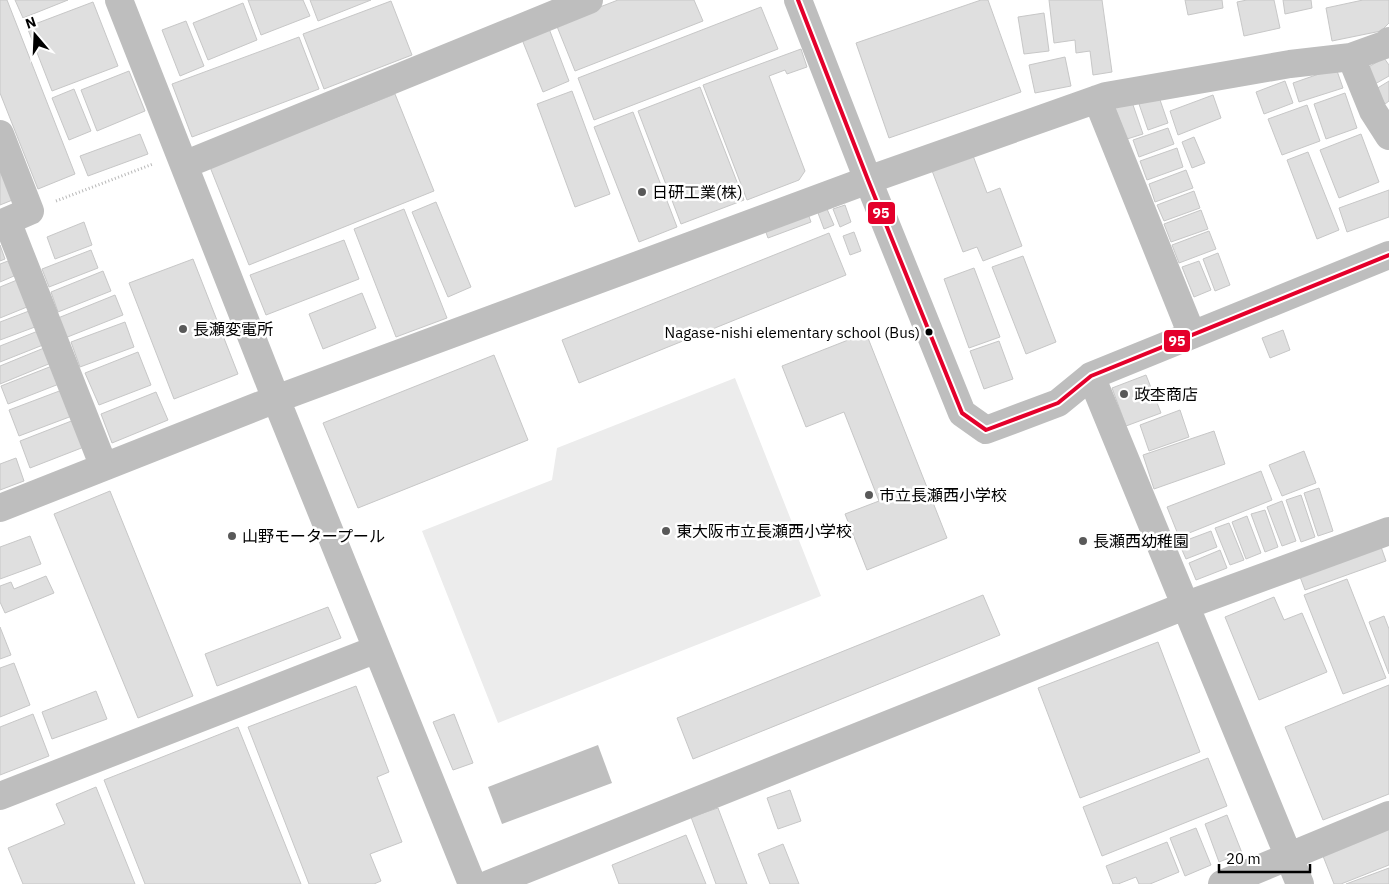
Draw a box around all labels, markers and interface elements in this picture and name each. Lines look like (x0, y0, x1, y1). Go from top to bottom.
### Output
north arrow (10, 10, 60, 60)
text: N (23, 13, 38, 33)
place label: 日研工業(株) (652, 182, 743, 202)
marker: 日研工業(株) (636, 186, 648, 198)
line badge: 95 (867, 201, 896, 225)
text: 95 (873, 204, 889, 222)
place label: 長瀬変電所 (193, 319, 273, 339)
marker: 長瀬変電所 (177, 323, 189, 335)
place label: Nagase-nishi elementary school (Bus) (665, 323, 920, 342)
marker: Nagase-nishi elementary school (Bus) (924, 327, 934, 337)
line badge: 95 (1163, 329, 1191, 353)
text: 95 (1169, 332, 1185, 350)
place label: 政杢商店 (1134, 384, 1198, 404)
marker: 政杢商店 (1118, 388, 1130, 400)
place label: 市立長瀬西小学校 (879, 485, 1007, 505)
marker: 市立長瀬西小学校 (863, 489, 875, 501)
place label: 東大阪市立長瀬西小学校 (676, 521, 852, 541)
marker: 東大阪市立長瀬西小学校 (660, 525, 672, 537)
place label: 山野モータープール (242, 526, 385, 546)
marker: 山野モータープール (226, 530, 238, 542)
place label: 長瀬西幼稚園 (1093, 531, 1189, 551)
marker: 長瀬西幼稚園 (1077, 535, 1089, 547)
scale bar (1219, 842, 1310, 874)
text: 20 m (1226, 849, 1261, 868)

